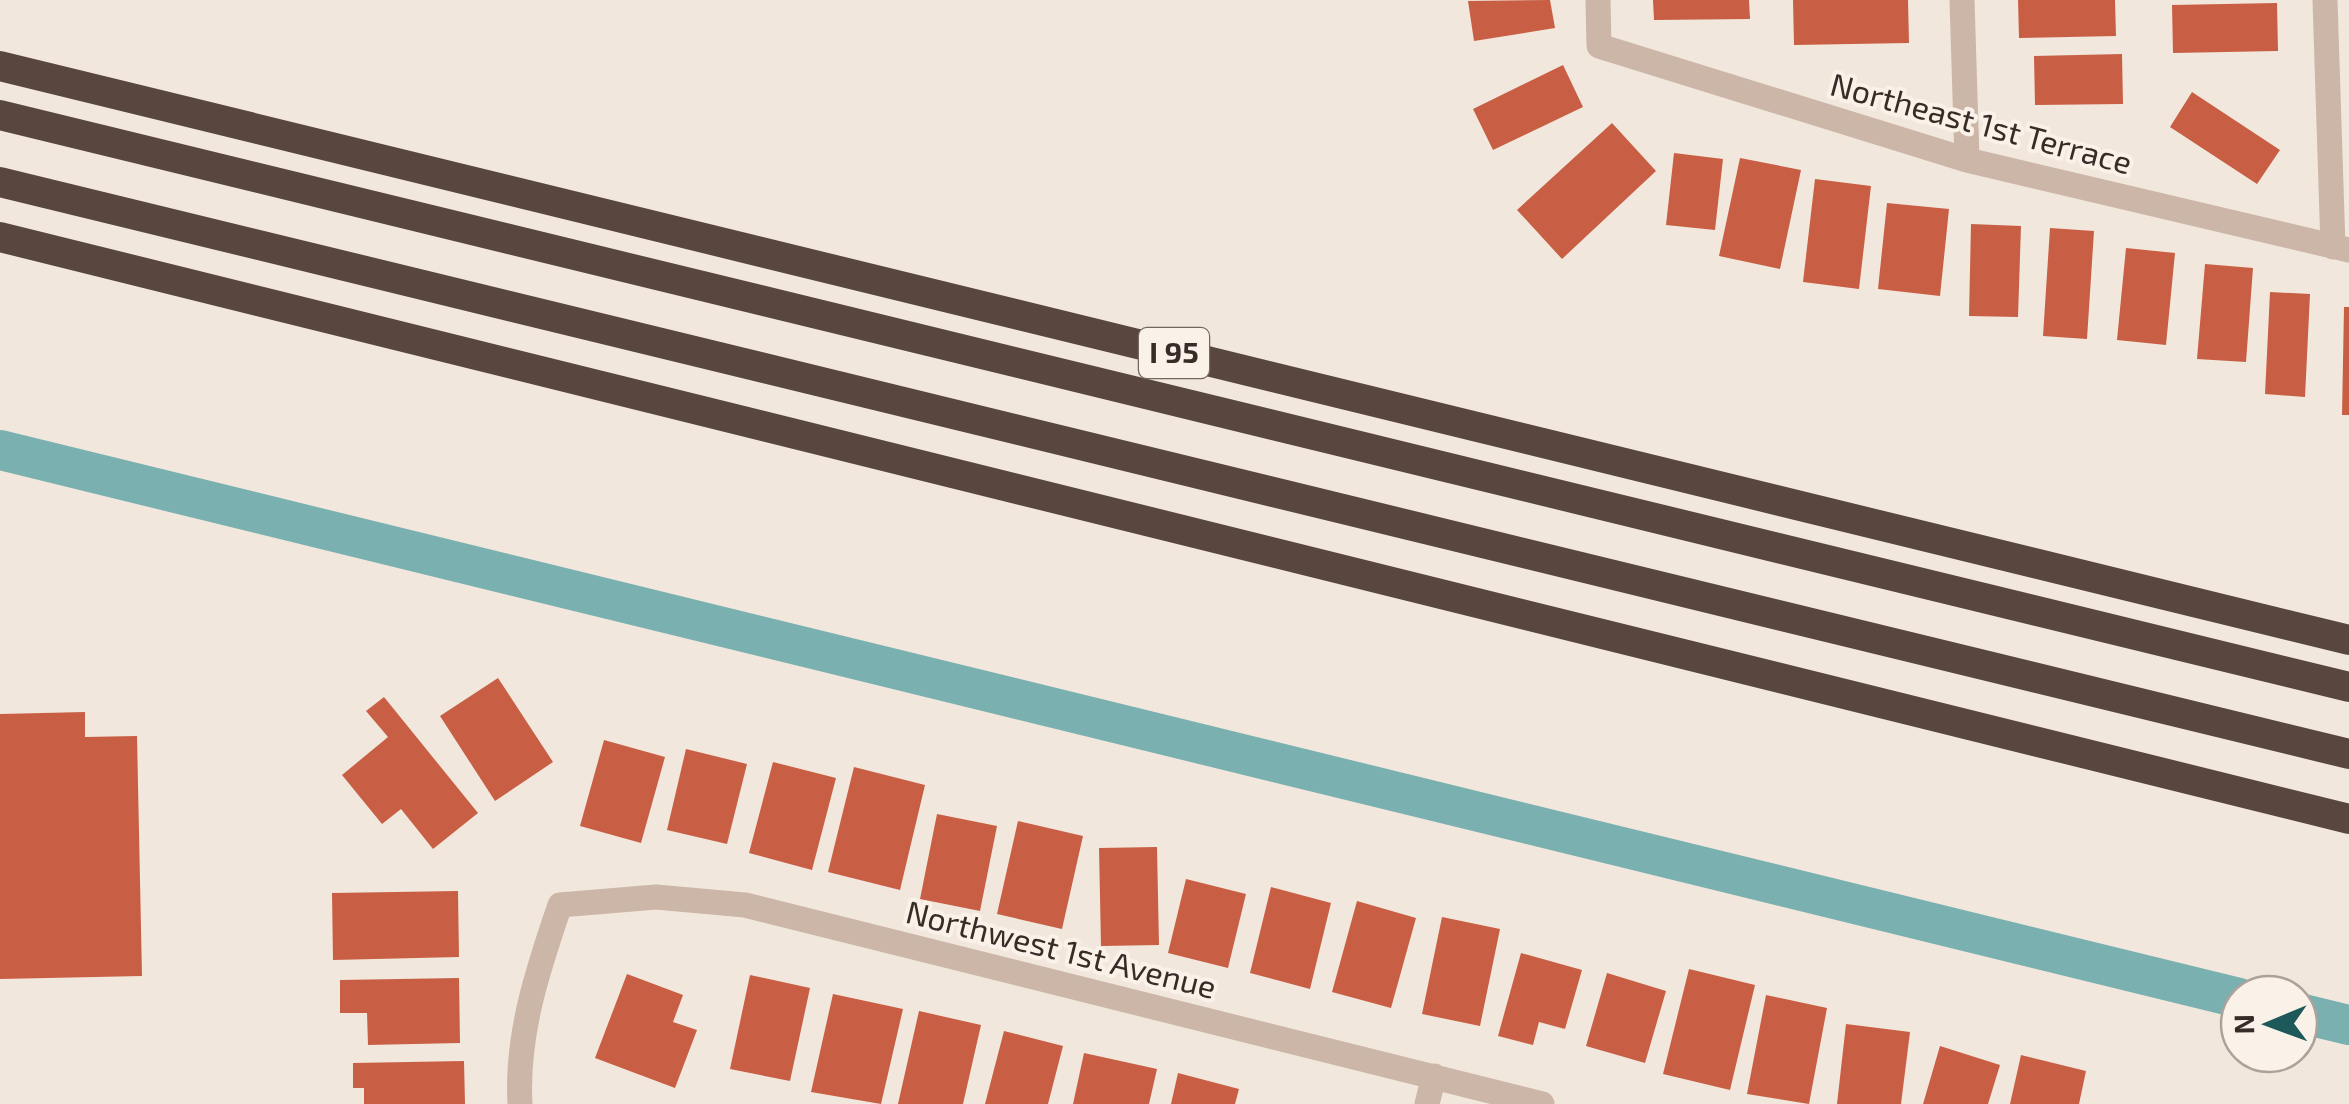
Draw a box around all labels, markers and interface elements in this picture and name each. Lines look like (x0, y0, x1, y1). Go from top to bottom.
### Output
street label: Northeast 1st Terrace (1827, 64, 2136, 181)
road number: I 95 (1139, 328, 1209, 378)
street label: Northwest 1st Avenue (903, 891, 1220, 1005)
north arrow (2219, 974, 2319, 1074)
text: N (2226, 1014, 2260, 1035)

